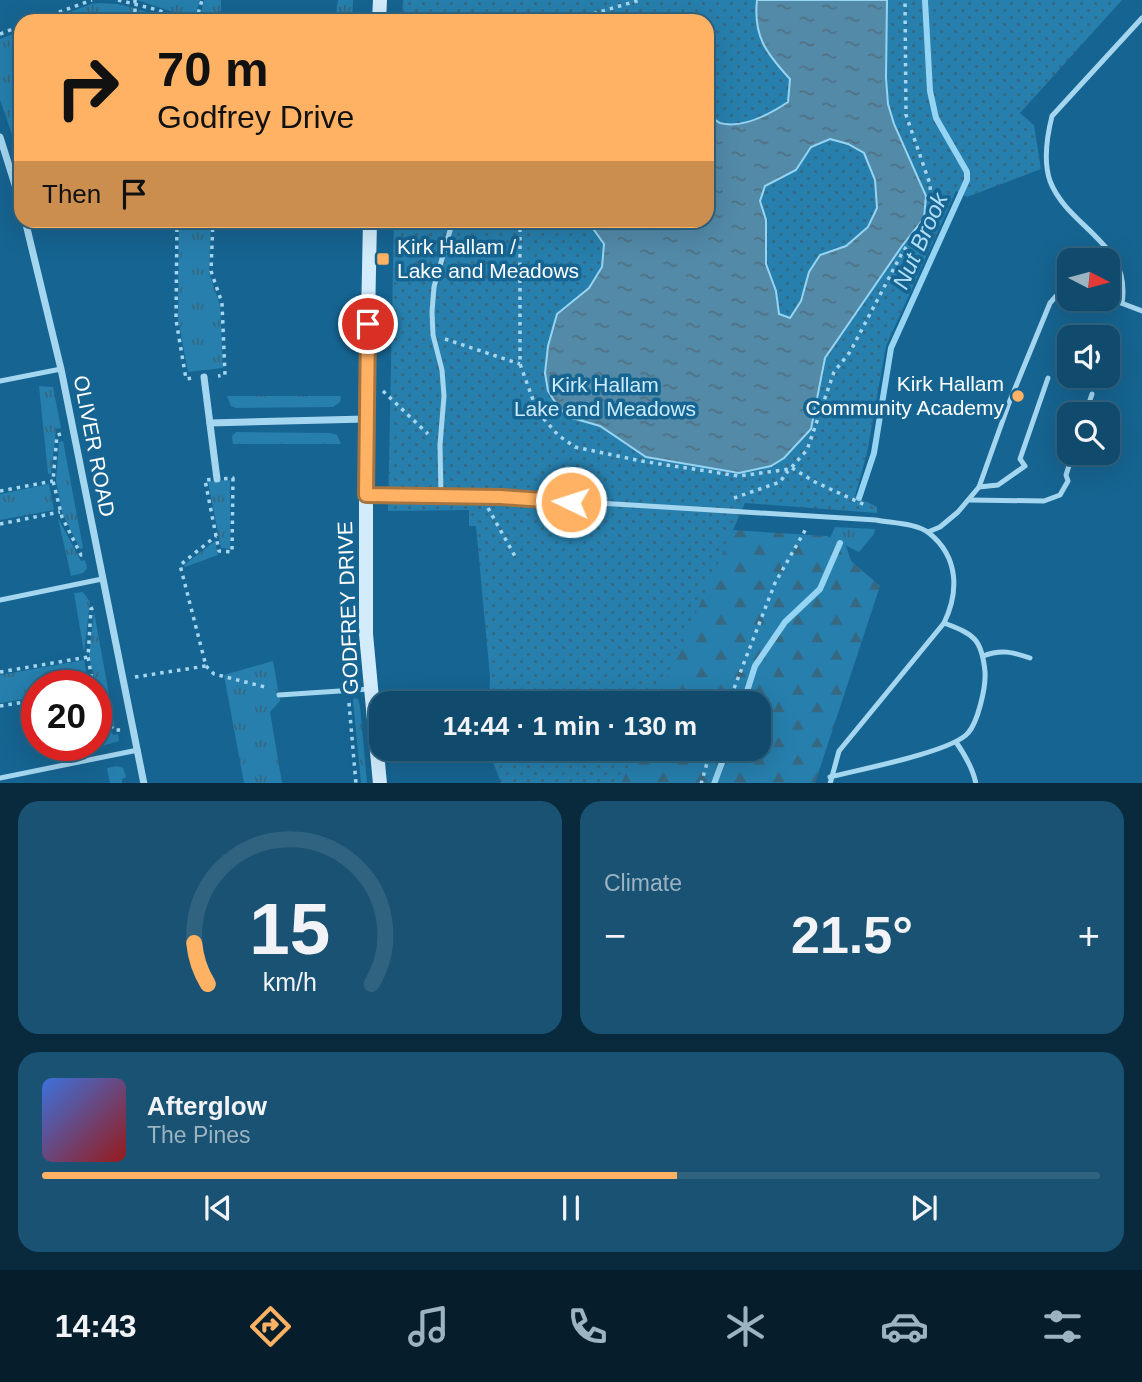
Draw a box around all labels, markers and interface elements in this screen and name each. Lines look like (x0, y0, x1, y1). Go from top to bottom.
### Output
icon: right (42, 42, 133, 133)
text: 70 m (157, 42, 269, 96)
text: Godfrey Drive (157, 99, 354, 135)
icon: arrive (115, 175, 153, 213)
text: Then (42, 179, 101, 209)
water label: Nut Brook (887, 188, 953, 293)
place label: Kirk Hallam / Lake and Meadows (397, 235, 579, 282)
north arrow (1057, 248, 1120, 312)
map controls (1057, 248, 1120, 465)
marker: Kirk Hallam / Lake and Meadows (375, 251, 391, 267)
pin (338, 294, 398, 354)
icon: arrive (349, 305, 387, 343)
button: sound (1057, 325, 1120, 388)
place label: Kirk Hallam Community Academy (806, 372, 1004, 419)
street label: OLIVER ROAD (70, 373, 119, 519)
park label: Kirk Hallam Lake and Meadows (514, 373, 696, 420)
marker: Kirk Hallam Community Academy (1010, 388, 1026, 404)
button: search (1057, 402, 1120, 465)
position arrow (534, 465, 608, 539)
street label: GODFREY DRIVE (333, 521, 362, 695)
speed limit sign: 20 (21, 670, 112, 761)
text: 14:44 · 1 min · 130 m (443, 711, 697, 741)
text: Climate (604, 870, 682, 896)
text: 15 (250, 888, 330, 969)
text: 21.5° (791, 906, 913, 964)
text: − (604, 915, 626, 957)
text: + (1078, 915, 1100, 957)
text: km/h (263, 967, 317, 995)
text: Afterglow (147, 1091, 267, 1121)
text: The Pines (147, 1122, 251, 1148)
icon: previous (199, 1189, 237, 1227)
icon: pause (552, 1189, 590, 1227)
icon: next (905, 1189, 943, 1227)
icon: directions (246, 1302, 295, 1351)
icon: music (404, 1302, 453, 1351)
icon: phone (563, 1302, 612, 1351)
icon: climate (721, 1302, 770, 1351)
icon: car (880, 1302, 929, 1351)
icon: filters (1038, 1302, 1087, 1351)
text: 14:43 (55, 1308, 137, 1344)

